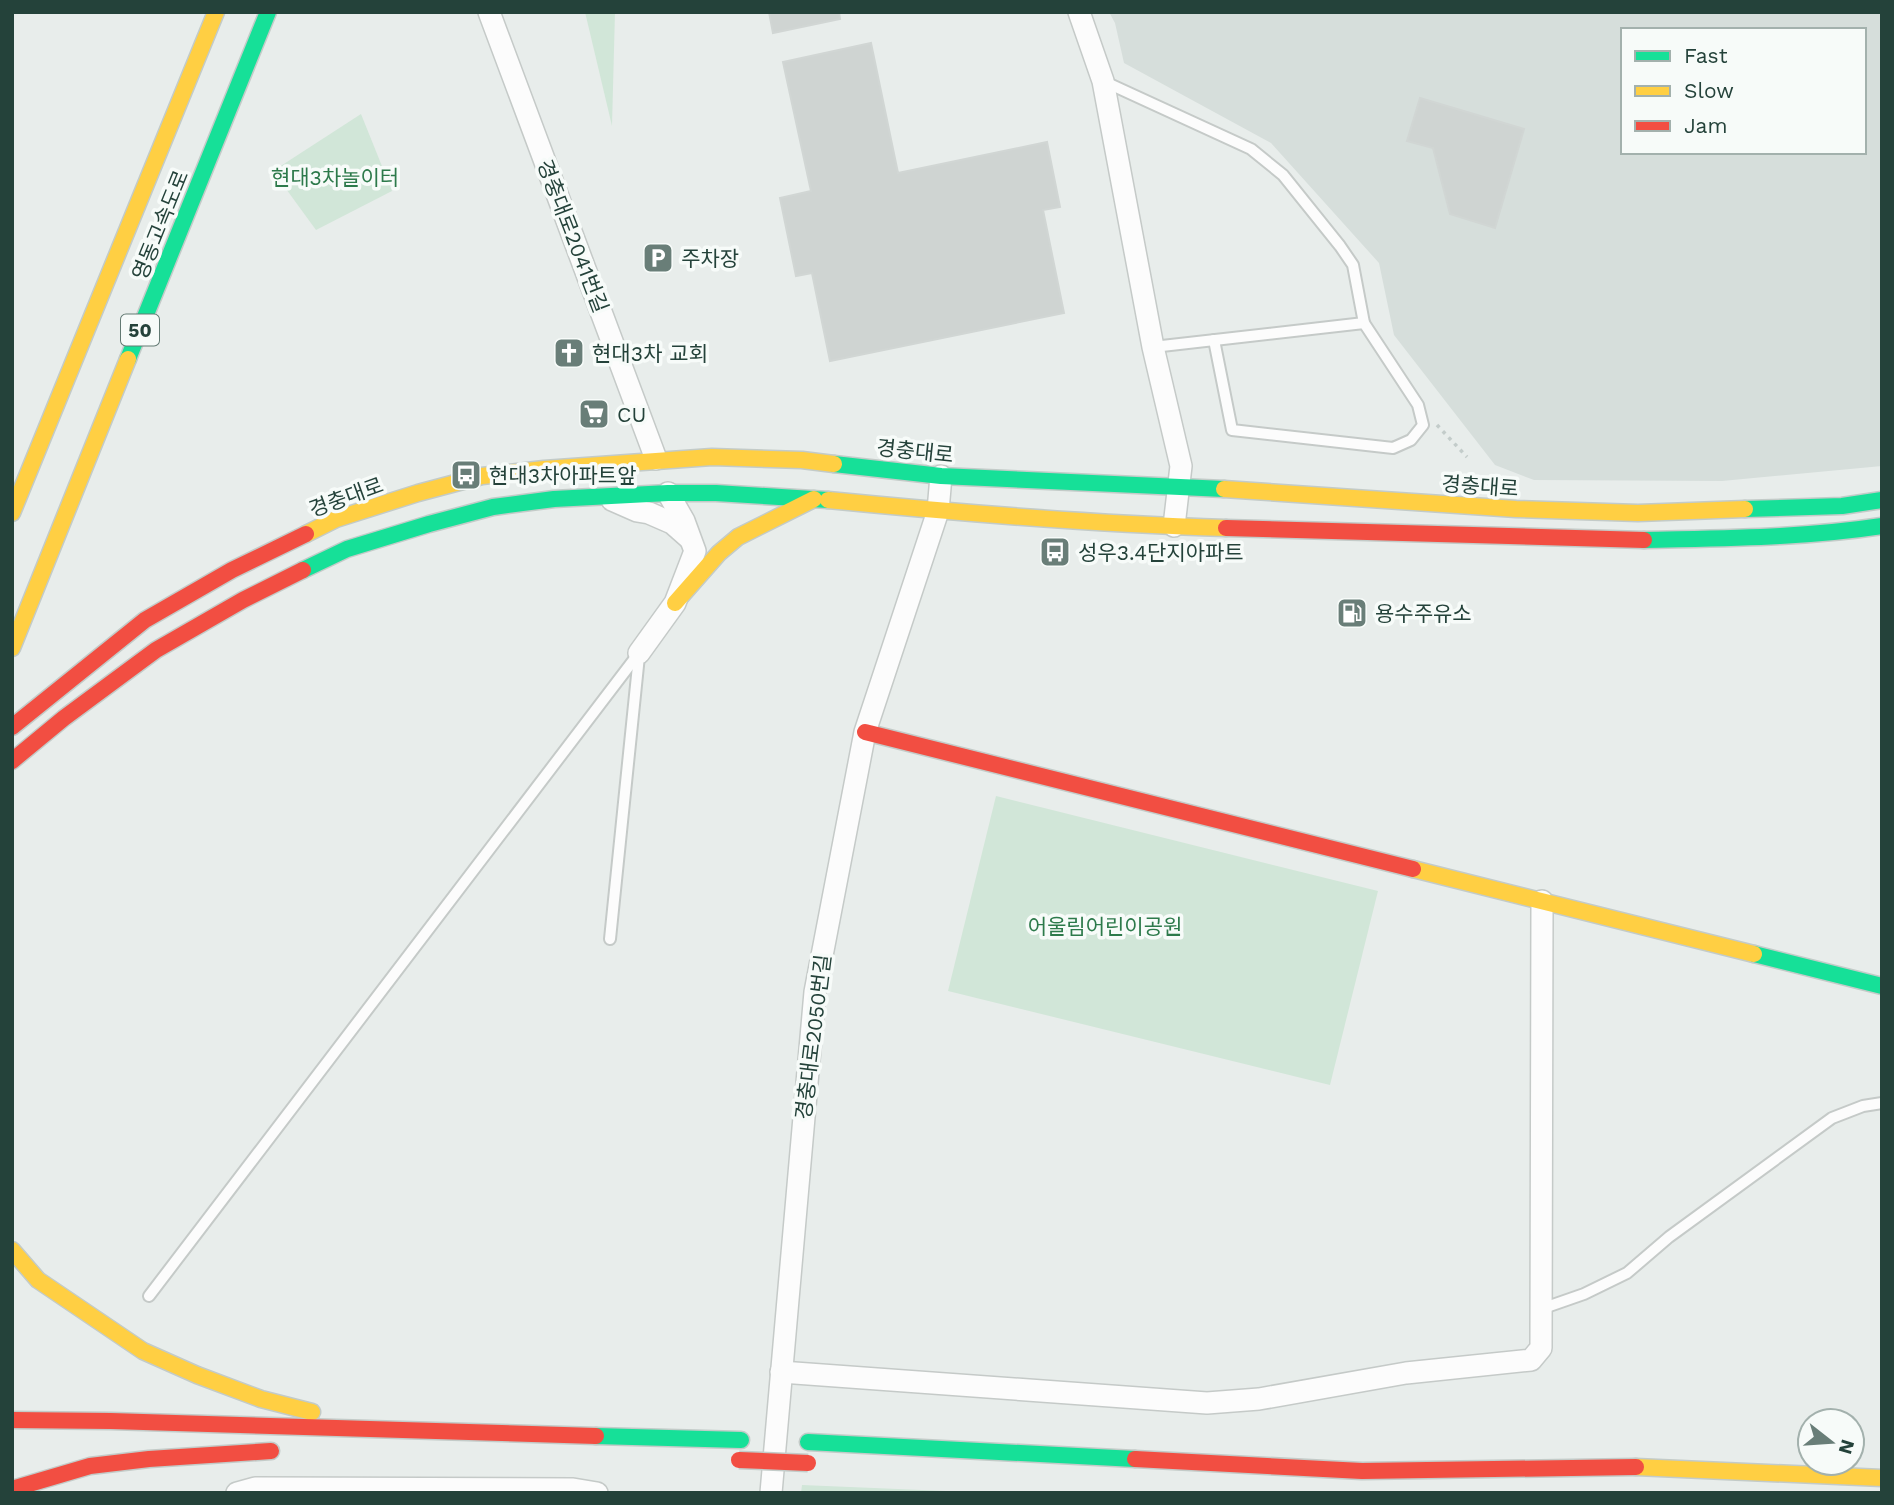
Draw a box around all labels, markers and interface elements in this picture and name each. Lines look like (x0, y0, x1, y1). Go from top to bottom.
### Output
legend (1621, 28, 1866, 154)
text: Fast (1684, 43, 1728, 68)
text: Slow (1684, 78, 1734, 103)
text: Jam (1684, 113, 1727, 138)
street label: 경충대로2041번길 (532, 156, 614, 316)
park label: 현대3차놀이터 (271, 165, 399, 190)
street label: 영동고속도로 (127, 167, 193, 283)
parking icon: 주차장 (641, 241, 675, 275)
place label: 주차장 (681, 246, 739, 271)
road number: 50 (121, 314, 159, 346)
church icon: 현대3차 교회 (552, 336, 586, 370)
place label: 현대3차 교회 (592, 341, 708, 366)
supermarket icon: CU (577, 397, 611, 431)
place label: CU (617, 402, 646, 427)
street label: 경충대로 (875, 435, 955, 467)
bus stop icon: 현대3차아파트앞 (449, 458, 483, 492)
place label: 현대3차아파트앞 (489, 463, 636, 488)
street label: 경충대로 (1441, 471, 1519, 501)
street label: 경충대로 (305, 472, 387, 522)
bus stop icon: 성우3.4단지아파트 (1038, 535, 1072, 569)
place label: 성우3.4단지아파트 (1078, 540, 1244, 565)
fuel station icon: 용수주유소 (1335, 596, 1369, 630)
place label: 용수주유소 (1375, 601, 1472, 626)
park label: 어울림어린이공원 (1028, 914, 1182, 939)
street label: 경충대로2050번길 (790, 953, 836, 1121)
north arrow (1796, 1407, 1866, 1477)
text: N (1834, 1437, 1860, 1457)

